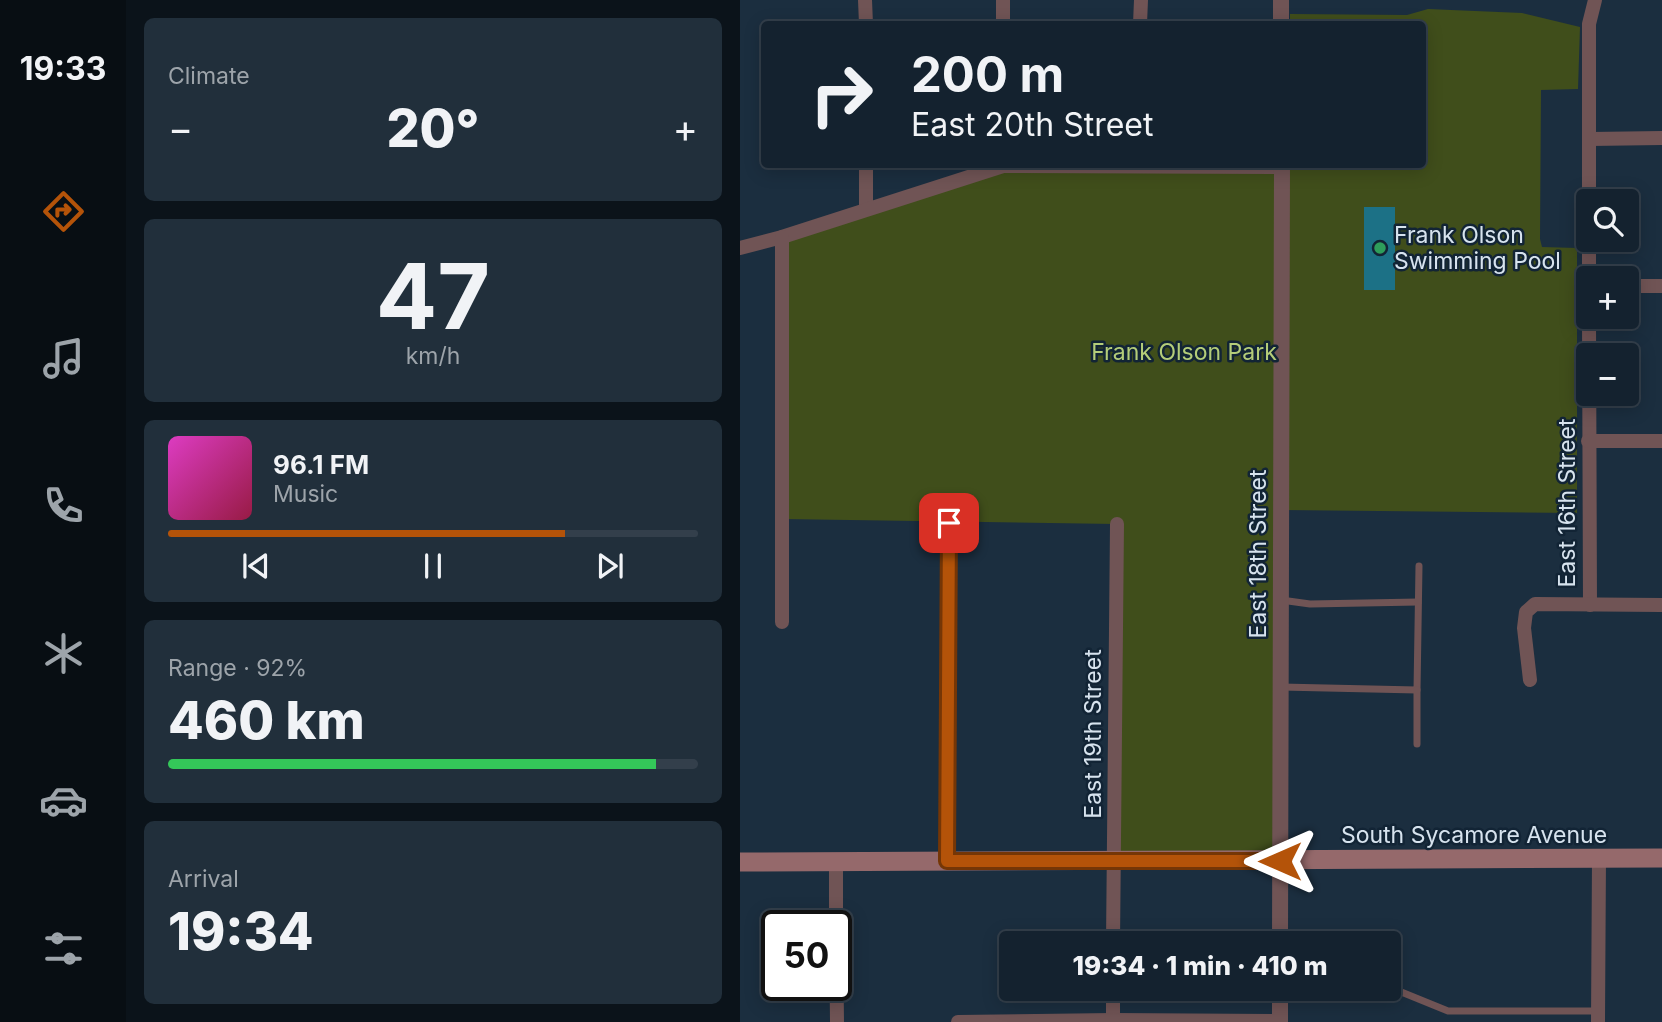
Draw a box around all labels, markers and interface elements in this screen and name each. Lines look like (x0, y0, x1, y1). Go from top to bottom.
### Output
text: 200 m (911, 45, 1064, 104)
text: 19:33 (20, 49, 106, 88)
icon: right (796, 49, 887, 140)
text: Climate (168, 62, 250, 90)
text: 20° (386, 97, 480, 160)
text: − (168, 105, 193, 151)
text: + (673, 105, 698, 151)
text: East 20th Street (911, 105, 1153, 144)
icon: directions (39, 187, 88, 236)
map controls (1576, 189, 1639, 406)
button: search (1576, 189, 1639, 252)
place label: Frank Olson Swimming Pool (1394, 221, 1561, 275)
marker: Frank Olson Swimming Pool (1372, 240, 1388, 256)
text: 47 (376, 241, 490, 351)
button: + (1576, 266, 1639, 329)
icon: music (39, 334, 88, 383)
park label: Frank Olson Park (1091, 338, 1277, 366)
text: km/h (406, 342, 460, 370)
button: − (1576, 343, 1639, 406)
street label: East 16th Street (1553, 418, 1581, 588)
text: 96.1 FM (273, 449, 369, 480)
street label: East 18th Street (1244, 469, 1272, 638)
text: Music (273, 480, 338, 508)
icon: phone (39, 481, 88, 530)
pin (919, 493, 979, 553)
icon: arrive (930, 504, 968, 542)
icon: previous (237, 547, 275, 585)
icon: pause (414, 547, 452, 585)
icon: next (591, 547, 629, 585)
icon: climate (39, 629, 88, 678)
street label: East 19th Street (1079, 649, 1107, 819)
text: Range · 92% (168, 654, 307, 682)
text: 460 km (168, 689, 365, 752)
icon: car (39, 776, 88, 825)
street label: South Sycamore Avenue (1341, 821, 1607, 849)
position arrow (1243, 824, 1317, 898)
text: Arrival (168, 865, 239, 893)
text: 19:34 (168, 900, 314, 963)
speed limit sign: 50 (761, 910, 852, 1001)
icon: filters (39, 924, 88, 973)
text: 19:34 · 1 min · 410 m (1072, 950, 1328, 981)

